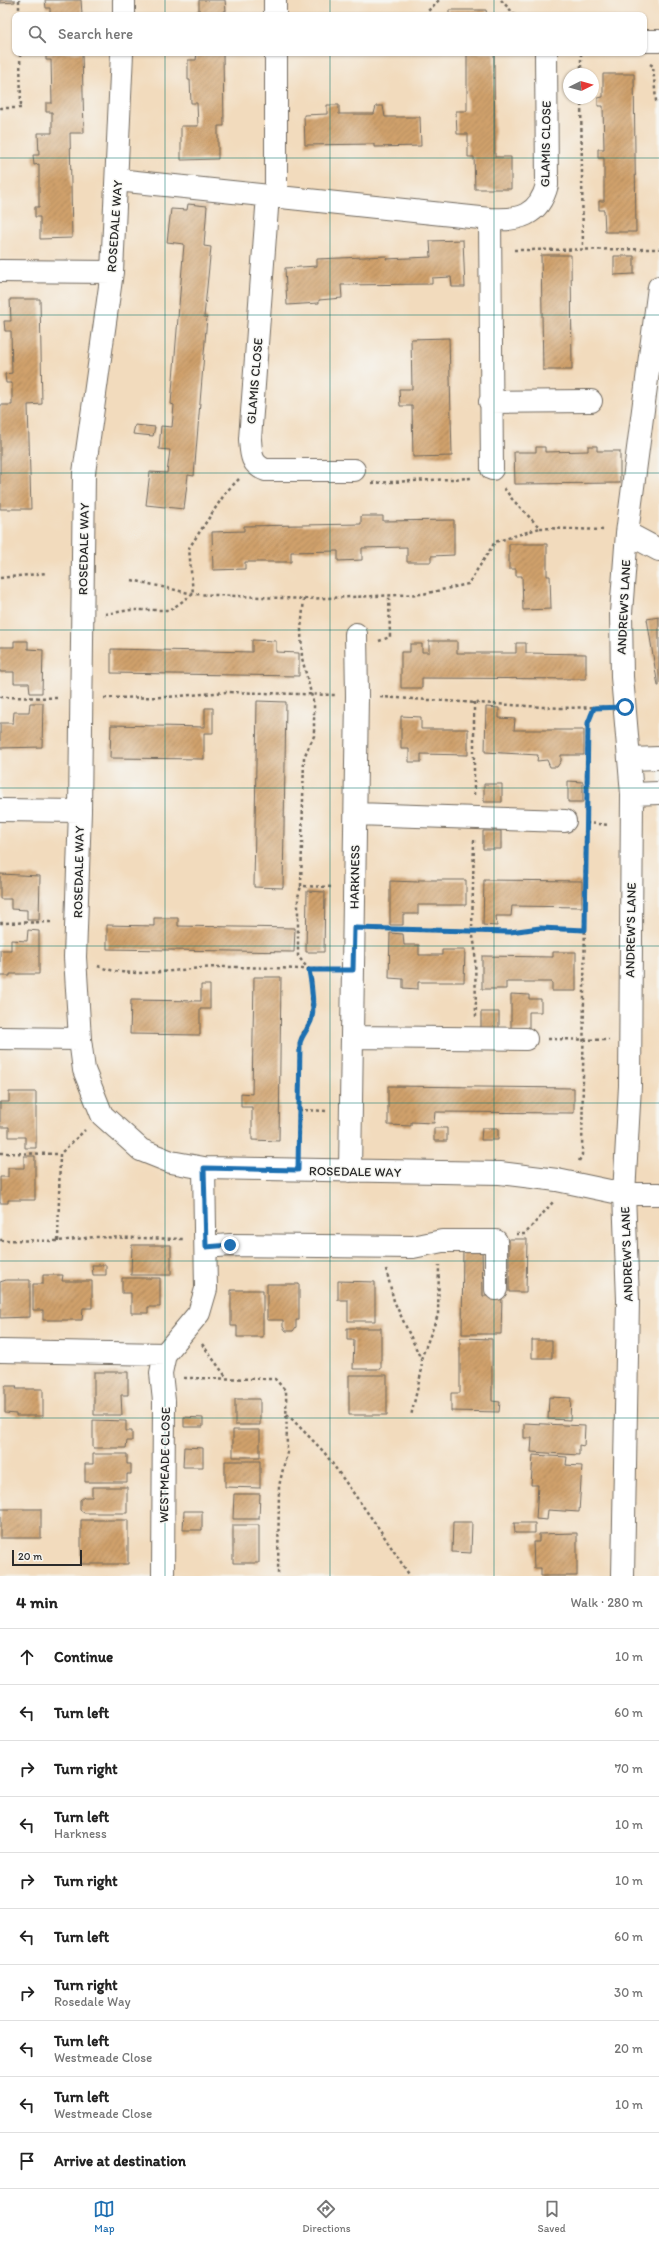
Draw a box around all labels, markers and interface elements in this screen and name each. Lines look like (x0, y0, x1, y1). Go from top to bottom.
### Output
search box (12, 12, 647, 56)
icon: search (26, 23, 48, 45)
text: Search here (58, 25, 133, 43)
north arrow (563, 68, 599, 104)
street label: GLAMIS CLOSE (537, 101, 554, 187)
street label: ROSEDALE WAY (104, 179, 125, 273)
street label: GLAMIS CLOSE (243, 337, 266, 425)
street label: ROSEDALE WAY (75, 502, 92, 595)
street label: ANDREW'S LANE (614, 559, 633, 655)
route start (616, 698, 634, 716)
street label: ROSEDALE WAY (70, 825, 87, 918)
street label: HARKNESS (346, 845, 363, 909)
street label: ANDREW'S LANE (622, 882, 639, 978)
street label: ROSEDALE WAY (309, 1163, 402, 1180)
street label: ANDREW'S LANE (617, 1206, 636, 1302)
route end (221, 1236, 239, 1254)
street label: WESTMEADE CLOSE (156, 1407, 173, 1523)
scale bar (12, 1548, 82, 1567)
text: 20 m (18, 1550, 42, 1563)
text: 4 min (16, 1592, 58, 1612)
text: Walk · 280 m (570, 1595, 643, 1610)
icon: ahead (16, 1646, 38, 1668)
text: Continue (54, 1648, 113, 1666)
text: 10 m (615, 1649, 643, 1664)
icon: left (16, 1702, 38, 1724)
text: Turn left (54, 1704, 109, 1722)
text: 60 m (614, 1705, 643, 1720)
icon: right (16, 1758, 38, 1780)
text: Turn right (54, 1760, 118, 1778)
text: 70 m (615, 1761, 643, 1776)
text: Turn left (54, 1808, 109, 1826)
icon: left (16, 1814, 38, 1836)
text: 10 m (615, 1817, 643, 1832)
text: Harkness (54, 1826, 107, 1841)
icon: right (16, 1870, 38, 1892)
text: Turn right (54, 1872, 118, 1890)
text: 10 m (615, 1873, 643, 1888)
icon: left (16, 1926, 38, 1948)
text: Turn left (54, 1928, 109, 1946)
text: 60 m (614, 1929, 643, 1944)
text: Turn right (54, 1976, 118, 1994)
icon: right (16, 1982, 38, 2004)
text: 30 m (614, 1985, 643, 2000)
text: Rosedale Way (54, 1994, 131, 2009)
text: Turn left (54, 2032, 109, 2050)
icon: left (16, 2038, 38, 2060)
text: 20 m (614, 2041, 643, 2056)
text: Westmeade Close (54, 2050, 152, 2065)
text: Turn left (54, 2088, 109, 2106)
icon: left (16, 2094, 38, 2116)
text: 10 m (615, 2097, 643, 2112)
text: Westmeade Close (54, 2106, 152, 2121)
icon: arrive (16, 2150, 38, 2172)
text: Arrive at destination (54, 2152, 186, 2170)
tab: Map (93, 2198, 115, 2235)
tab: Directions (302, 2198, 351, 2235)
tab: Saved (537, 2198, 566, 2235)

